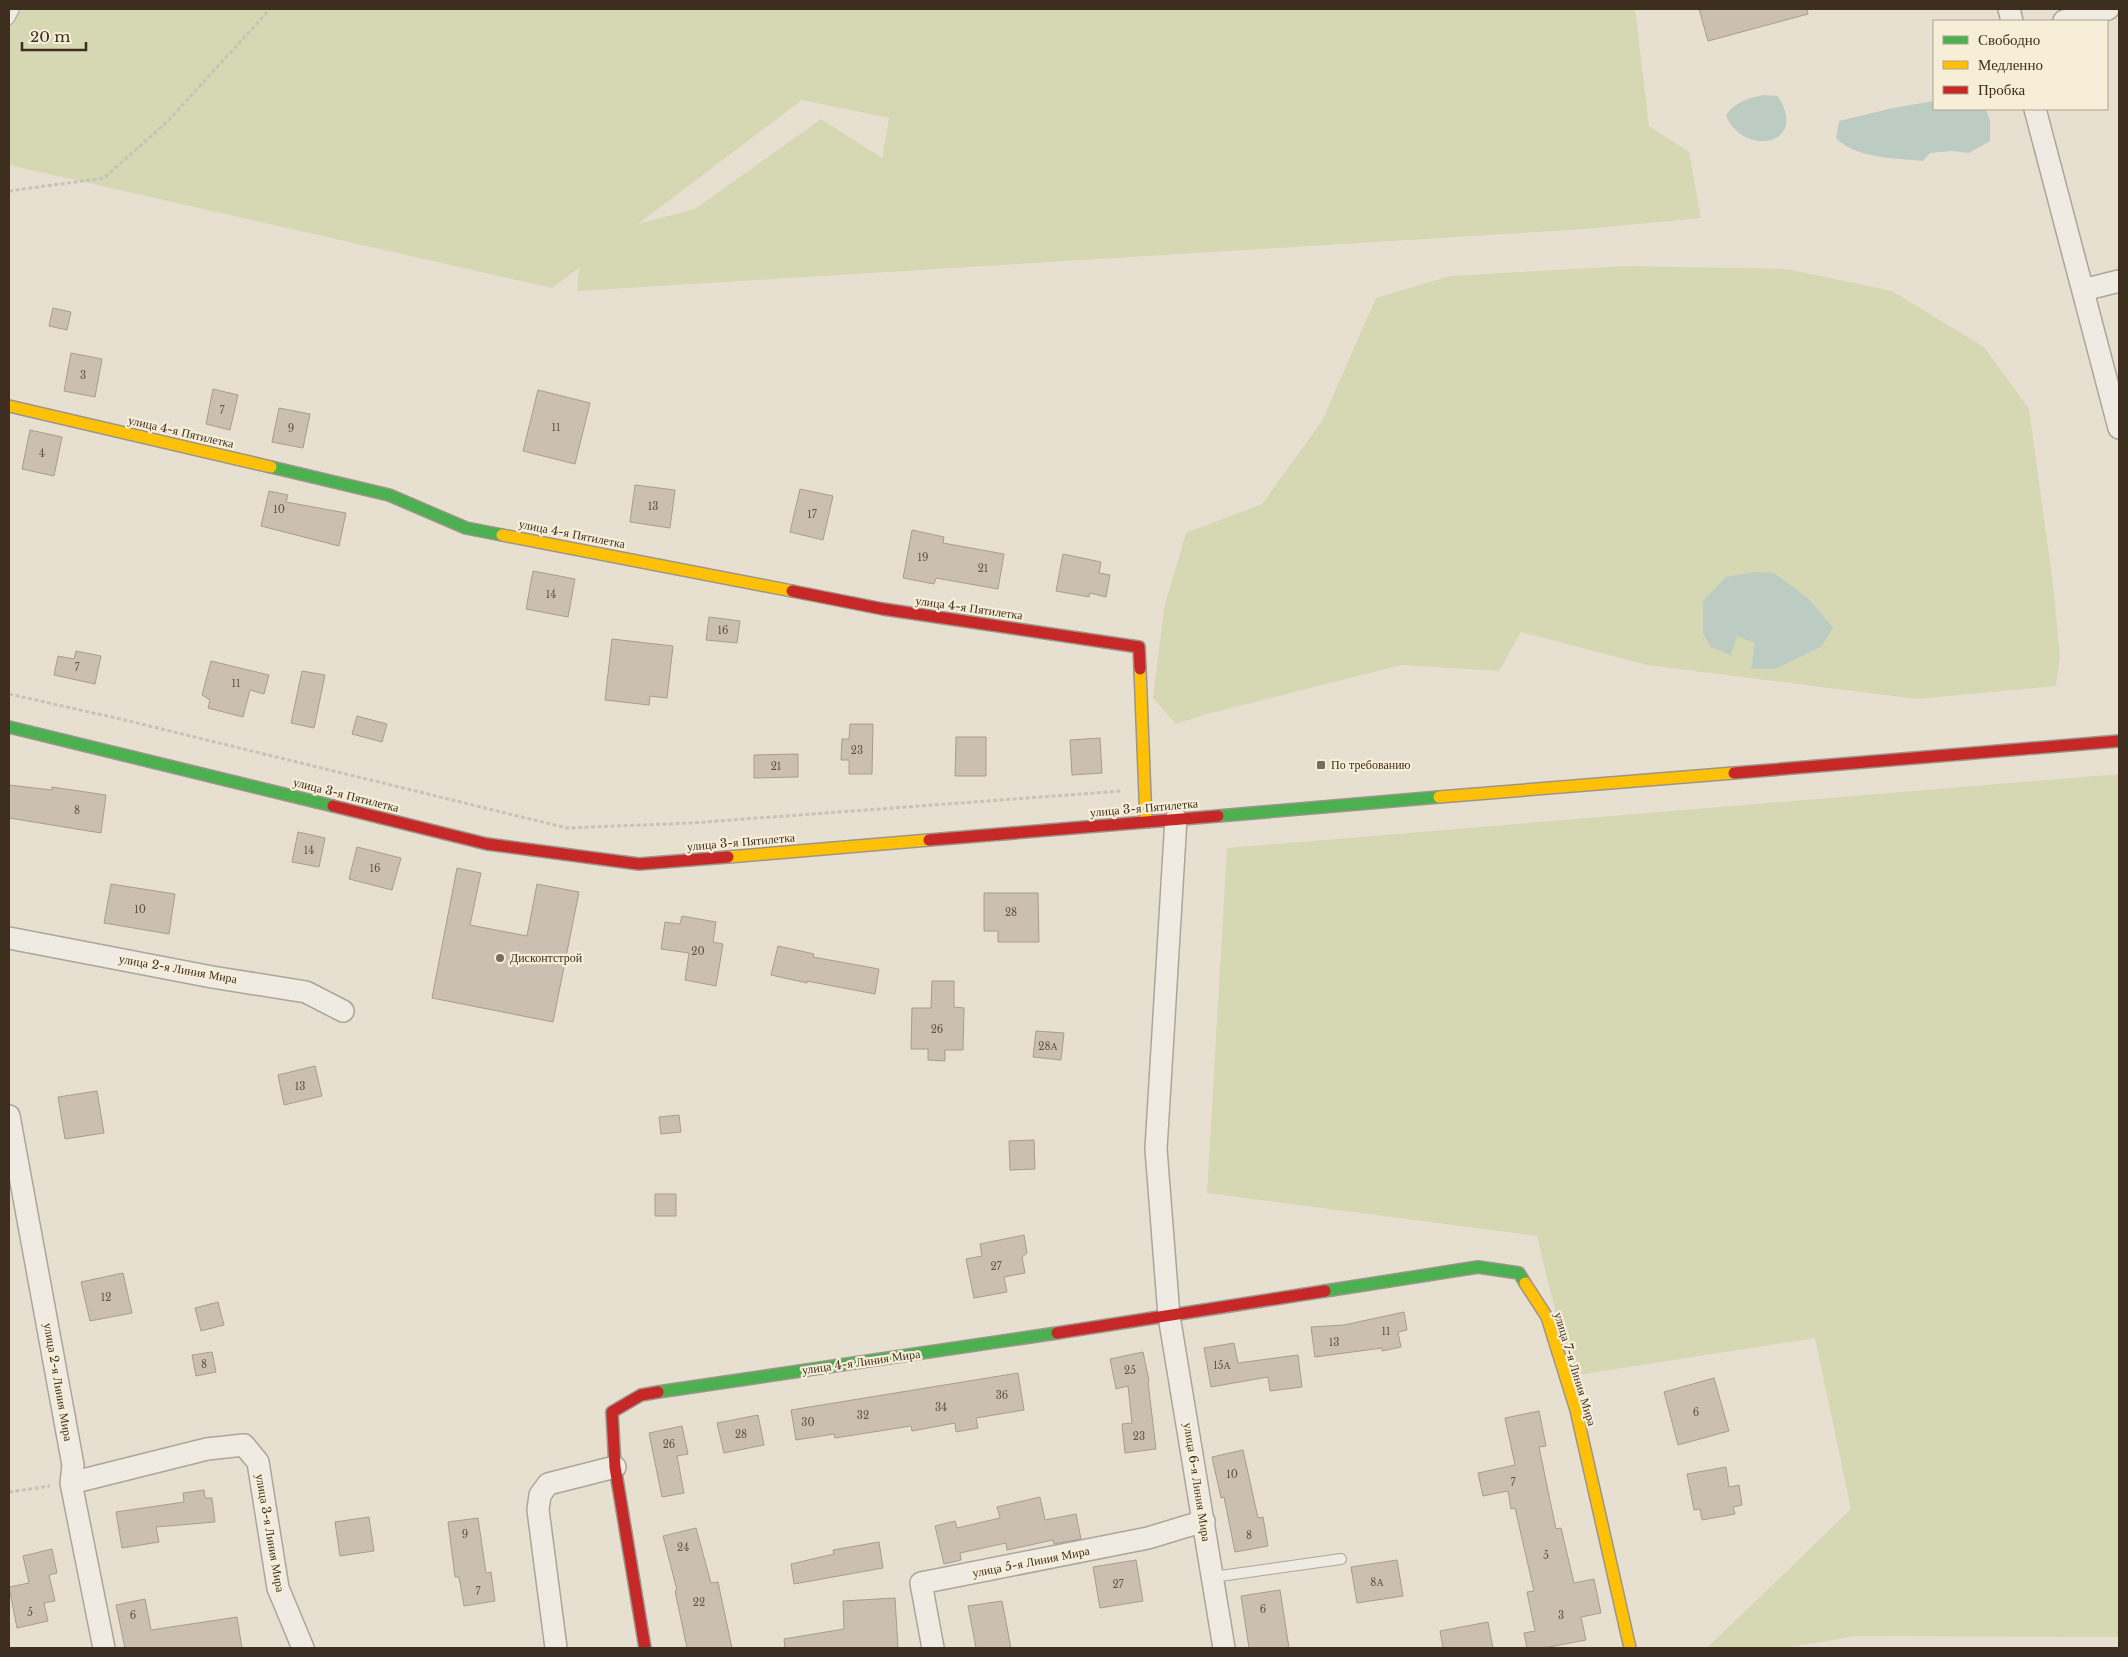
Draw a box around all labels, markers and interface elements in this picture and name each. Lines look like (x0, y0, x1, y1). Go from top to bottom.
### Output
scale bar (22, 20, 86, 52)
legend (1933, 20, 2108, 110)
text: 20 m (30, 27, 70, 46)
text: Свободно (1978, 30, 2040, 49)
text: Медленно (1978, 55, 2043, 74)
text: Пробка (1978, 80, 2026, 99)
house number: 3 (80, 369, 86, 382)
house number: 7 (219, 404, 225, 417)
street label: улица 4-я Пятилетка (127, 412, 236, 451)
house number: 11 (552, 421, 560, 434)
house number: 9 (288, 422, 294, 435)
house number: 4 (39, 447, 45, 460)
house number: 13 (648, 500, 658, 513)
house number: 10 (273, 503, 285, 516)
house number: 17 (807, 508, 818, 521)
street label: улица 4-я Пятилетка (518, 516, 627, 551)
house number: 19 (918, 551, 928, 564)
house number: 21 (978, 562, 988, 575)
house number: 14 (546, 588, 556, 601)
street label: улица 4-я Пятилетка (915, 593, 1024, 623)
house number: 16 (718, 624, 728, 637)
house number: 7 (74, 661, 80, 674)
house number: 11 (232, 677, 240, 690)
house number: 23 (851, 744, 863, 757)
place label: По требованию (1331, 757, 1411, 772)
marker: По требованию (1315, 759, 1327, 771)
house number: 21 (771, 760, 781, 773)
street label: улица 3-я Пятилетка (292, 774, 401, 815)
street label: улица 3-я Пятилетка (1089, 795, 1199, 820)
house number: 8 (74, 804, 80, 817)
street label: улица 3-я Пятилетка (686, 829, 796, 854)
house number: 14 (304, 844, 314, 857)
house number: 16 (370, 862, 380, 875)
house number: 10 (134, 903, 146, 916)
house number: 28 (1005, 906, 1017, 919)
house number: 20 (691, 945, 705, 958)
place label: Дисконтстрой (510, 950, 583, 965)
street label: улица 2-я Линия Мира (118, 951, 239, 986)
marker: Дисконтстрой (494, 952, 506, 964)
house number: 26 (931, 1023, 943, 1036)
house number: 28А (1038, 1040, 1058, 1053)
house number: 13 (295, 1080, 305, 1093)
house number: 27 (990, 1260, 1003, 1273)
house number: 12 (101, 1291, 111, 1304)
street label: улица 7-я Линия Мира (1551, 1310, 1600, 1428)
street label: улица 2-я Линия Мира (41, 1322, 76, 1443)
house number: 11 (1382, 1325, 1390, 1338)
house number: 13 (1329, 1336, 1339, 1349)
street label: улица 4-я Линия Мира (801, 1346, 922, 1377)
house number: 8 (201, 1358, 207, 1371)
house number: 15А (1213, 1359, 1231, 1372)
house number: 25 (1124, 1364, 1136, 1377)
house number: 36 (996, 1389, 1008, 1402)
house number: 34 (935, 1401, 947, 1414)
house number: 6 (1693, 1406, 1699, 1419)
house number: 32 (857, 1409, 869, 1422)
house number: 30 (801, 1416, 815, 1429)
street label: улица 6-я Линия Мира (1181, 1421, 1214, 1543)
house number: 28 (735, 1428, 747, 1441)
house number: 23 (1133, 1430, 1145, 1443)
house number: 26 (663, 1438, 675, 1451)
house number: 10 (1226, 1468, 1238, 1481)
street label: улица 3-я Линия Мира (253, 1473, 288, 1594)
house number: 7 (1510, 1476, 1516, 1489)
house number: 9 (462, 1528, 468, 1541)
house number: 8 (1246, 1529, 1252, 1542)
house number: 24 (677, 1541, 689, 1554)
street label: улица 5-я Линия Мира (971, 1543, 1091, 1580)
house number: 5 (1543, 1549, 1549, 1562)
house number: 8А (1370, 1576, 1384, 1589)
house number: 27 (1112, 1578, 1125, 1591)
house number: 7 (475, 1585, 481, 1598)
house number: 22 (693, 1596, 705, 1609)
house number: 6 (1260, 1603, 1266, 1616)
house number: 5 (27, 1606, 33, 1619)
house number: 6 (130, 1609, 136, 1622)
house number: 3 (1558, 1609, 1564, 1622)

